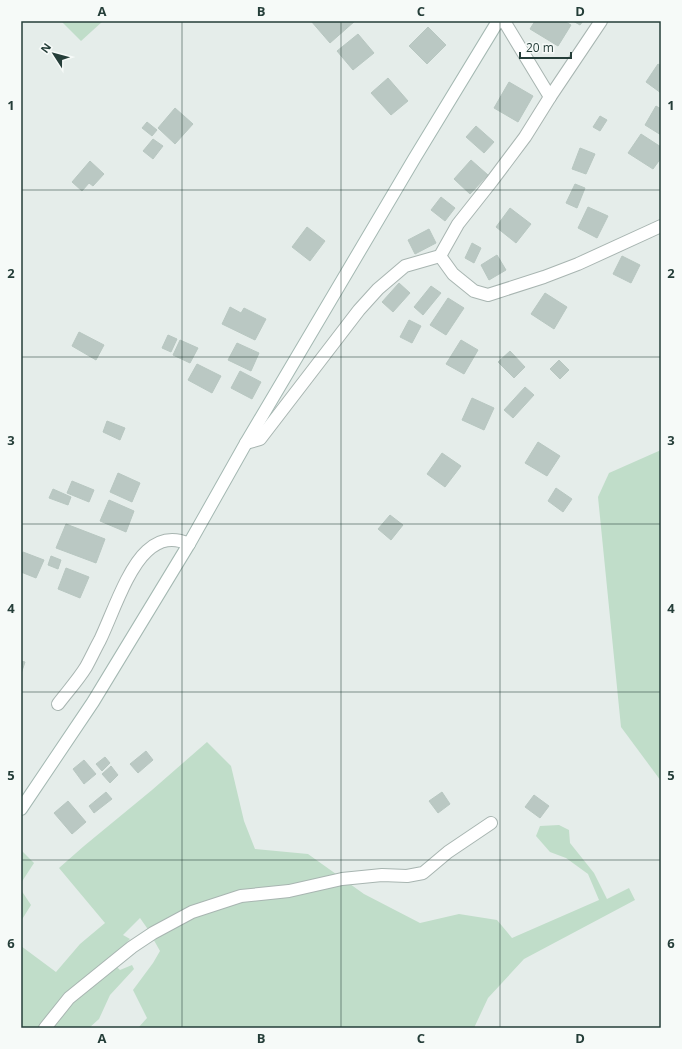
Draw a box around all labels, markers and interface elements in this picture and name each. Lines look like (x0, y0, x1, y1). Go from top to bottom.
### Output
text: A (98, 2, 107, 20)
text: B (257, 2, 266, 20)
text: C (417, 2, 425, 20)
text: D (575, 2, 585, 20)
north arrow (34, 34, 74, 74)
scale bar (520, 34, 571, 60)
text: 20 m (526, 39, 554, 56)
text: N (37, 40, 54, 56)
text: 1 (7, 96, 15, 114)
text: 1 (667, 96, 675, 114)
text: 2 (7, 264, 15, 282)
text: 2 (667, 264, 675, 282)
text: 3 (7, 431, 15, 449)
text: 3 (667, 431, 675, 449)
text: 4 (7, 599, 15, 617)
text: 4 (667, 599, 675, 617)
text: 5 (7, 766, 15, 784)
text: 5 (667, 766, 675, 784)
text: 6 (7, 934, 15, 952)
text: 6 (667, 934, 675, 952)
text: A (98, 1029, 107, 1047)
text: B (257, 1029, 266, 1047)
text: C (417, 1029, 425, 1047)
text: D (575, 1029, 585, 1047)

